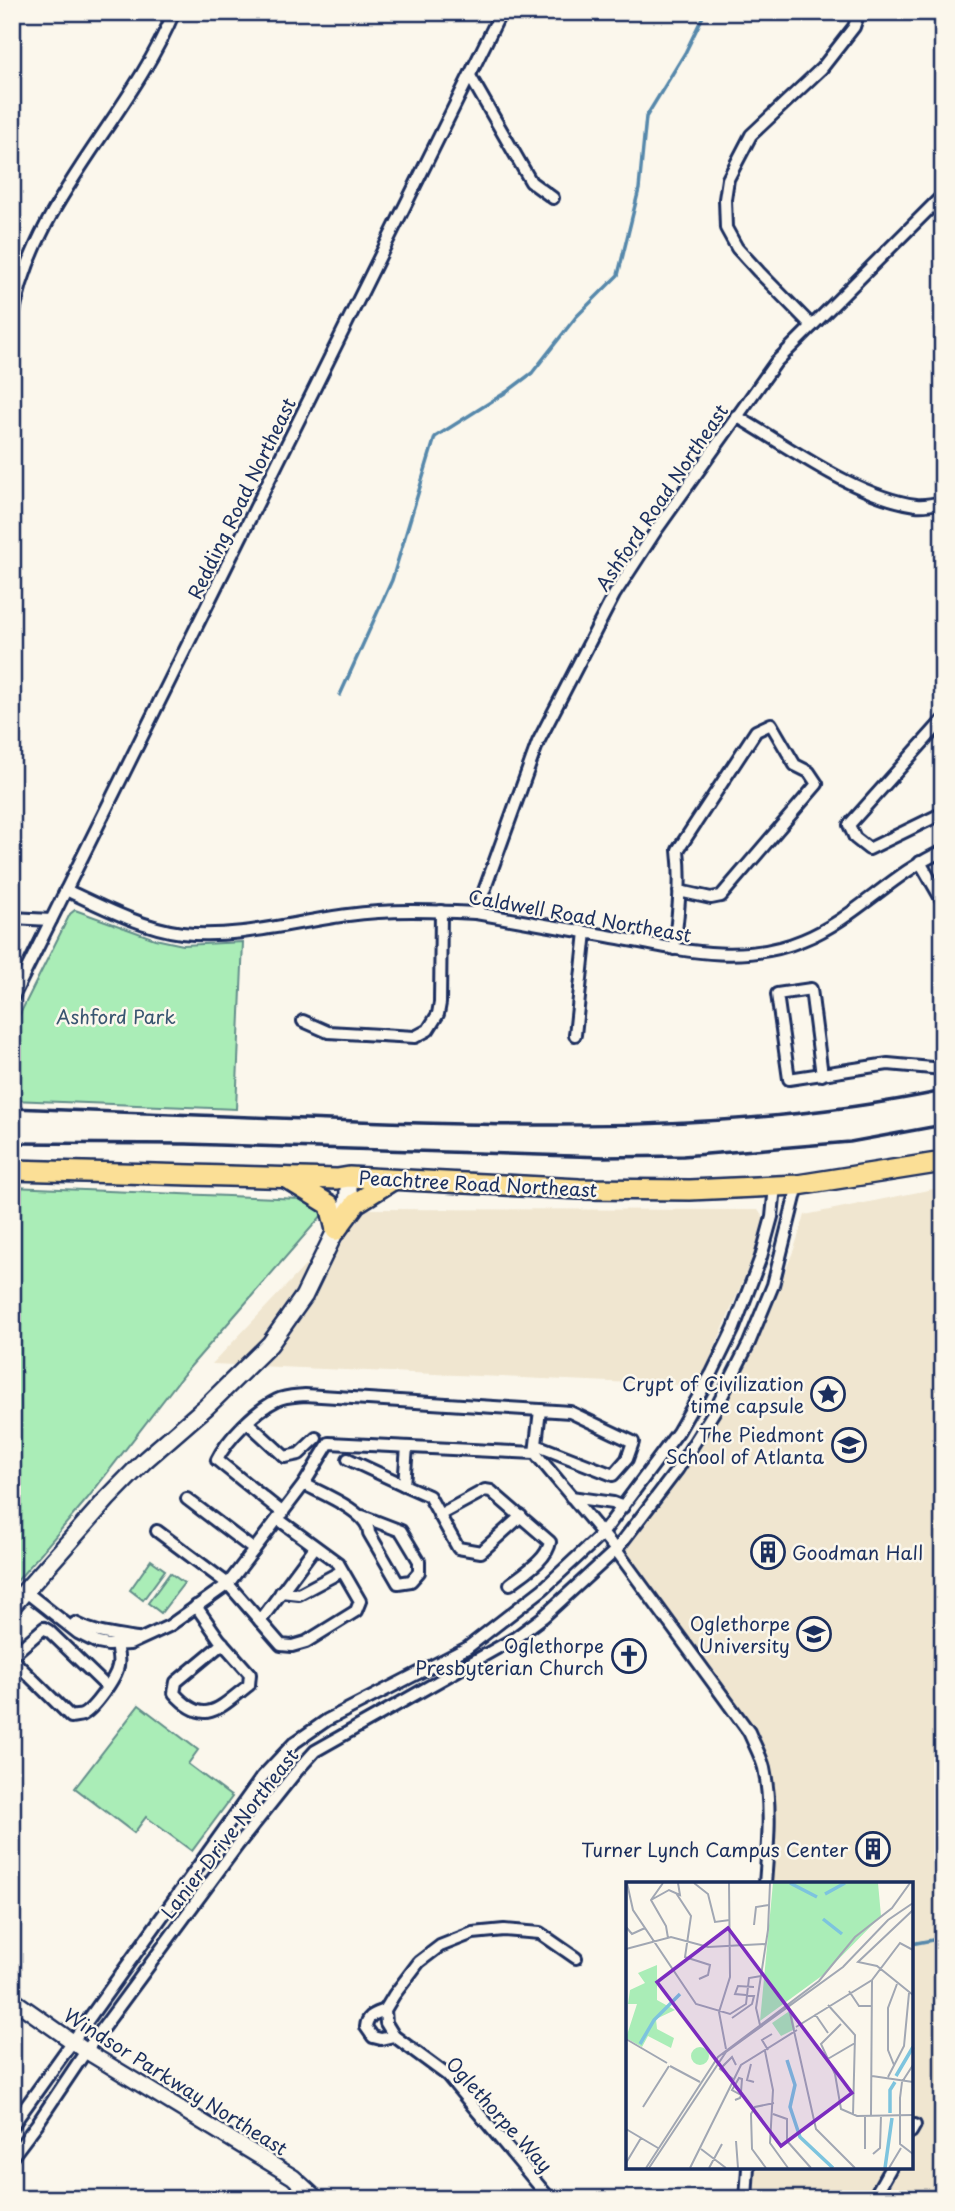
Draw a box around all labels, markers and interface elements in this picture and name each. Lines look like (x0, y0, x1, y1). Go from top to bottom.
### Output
street label: Redding Road Northeast (180, 392, 302, 603)
street label: Ashford Road Northeast (588, 398, 734, 596)
street label: Caldwell Road Northeast (466, 882, 694, 948)
park label: Ashford Park (56, 1002, 176, 1030)
street label: Peachtree Road Northeast (358, 1163, 598, 1203)
place label: Crypt of Civilization time capsule (622, 1369, 804, 1419)
place icon: Crypt of Civilization time capsule (809, 1375, 847, 1413)
place label: The Piedmont School of Atlanta (666, 1420, 824, 1470)
school or university icon: The Piedmont School of Atlanta (830, 1426, 868, 1464)
building icon: Goodman Hall (749, 1533, 787, 1571)
place label: Goodman Hall (792, 1538, 923, 1566)
place label: Oglethorpe University (690, 1609, 790, 1659)
school or university icon: Oglethorpe University (795, 1615, 833, 1653)
place label: Oglethorpe Presbyterian Church (415, 1631, 604, 1681)
church icon: Oglethorpe Presbyterian Church (610, 1637, 648, 1675)
street label: Lanier Drive Northeast (154, 1742, 305, 1924)
building icon: Turner Lynch Campus Center (854, 1830, 892, 1868)
place label: Turner Lynch Campus Center (581, 1835, 848, 1863)
inset map (626, 1882, 913, 2169)
street label: Windsor Parkway Northeast (59, 2000, 294, 2162)
street label: Oglethorpe Way (440, 2050, 560, 2178)

